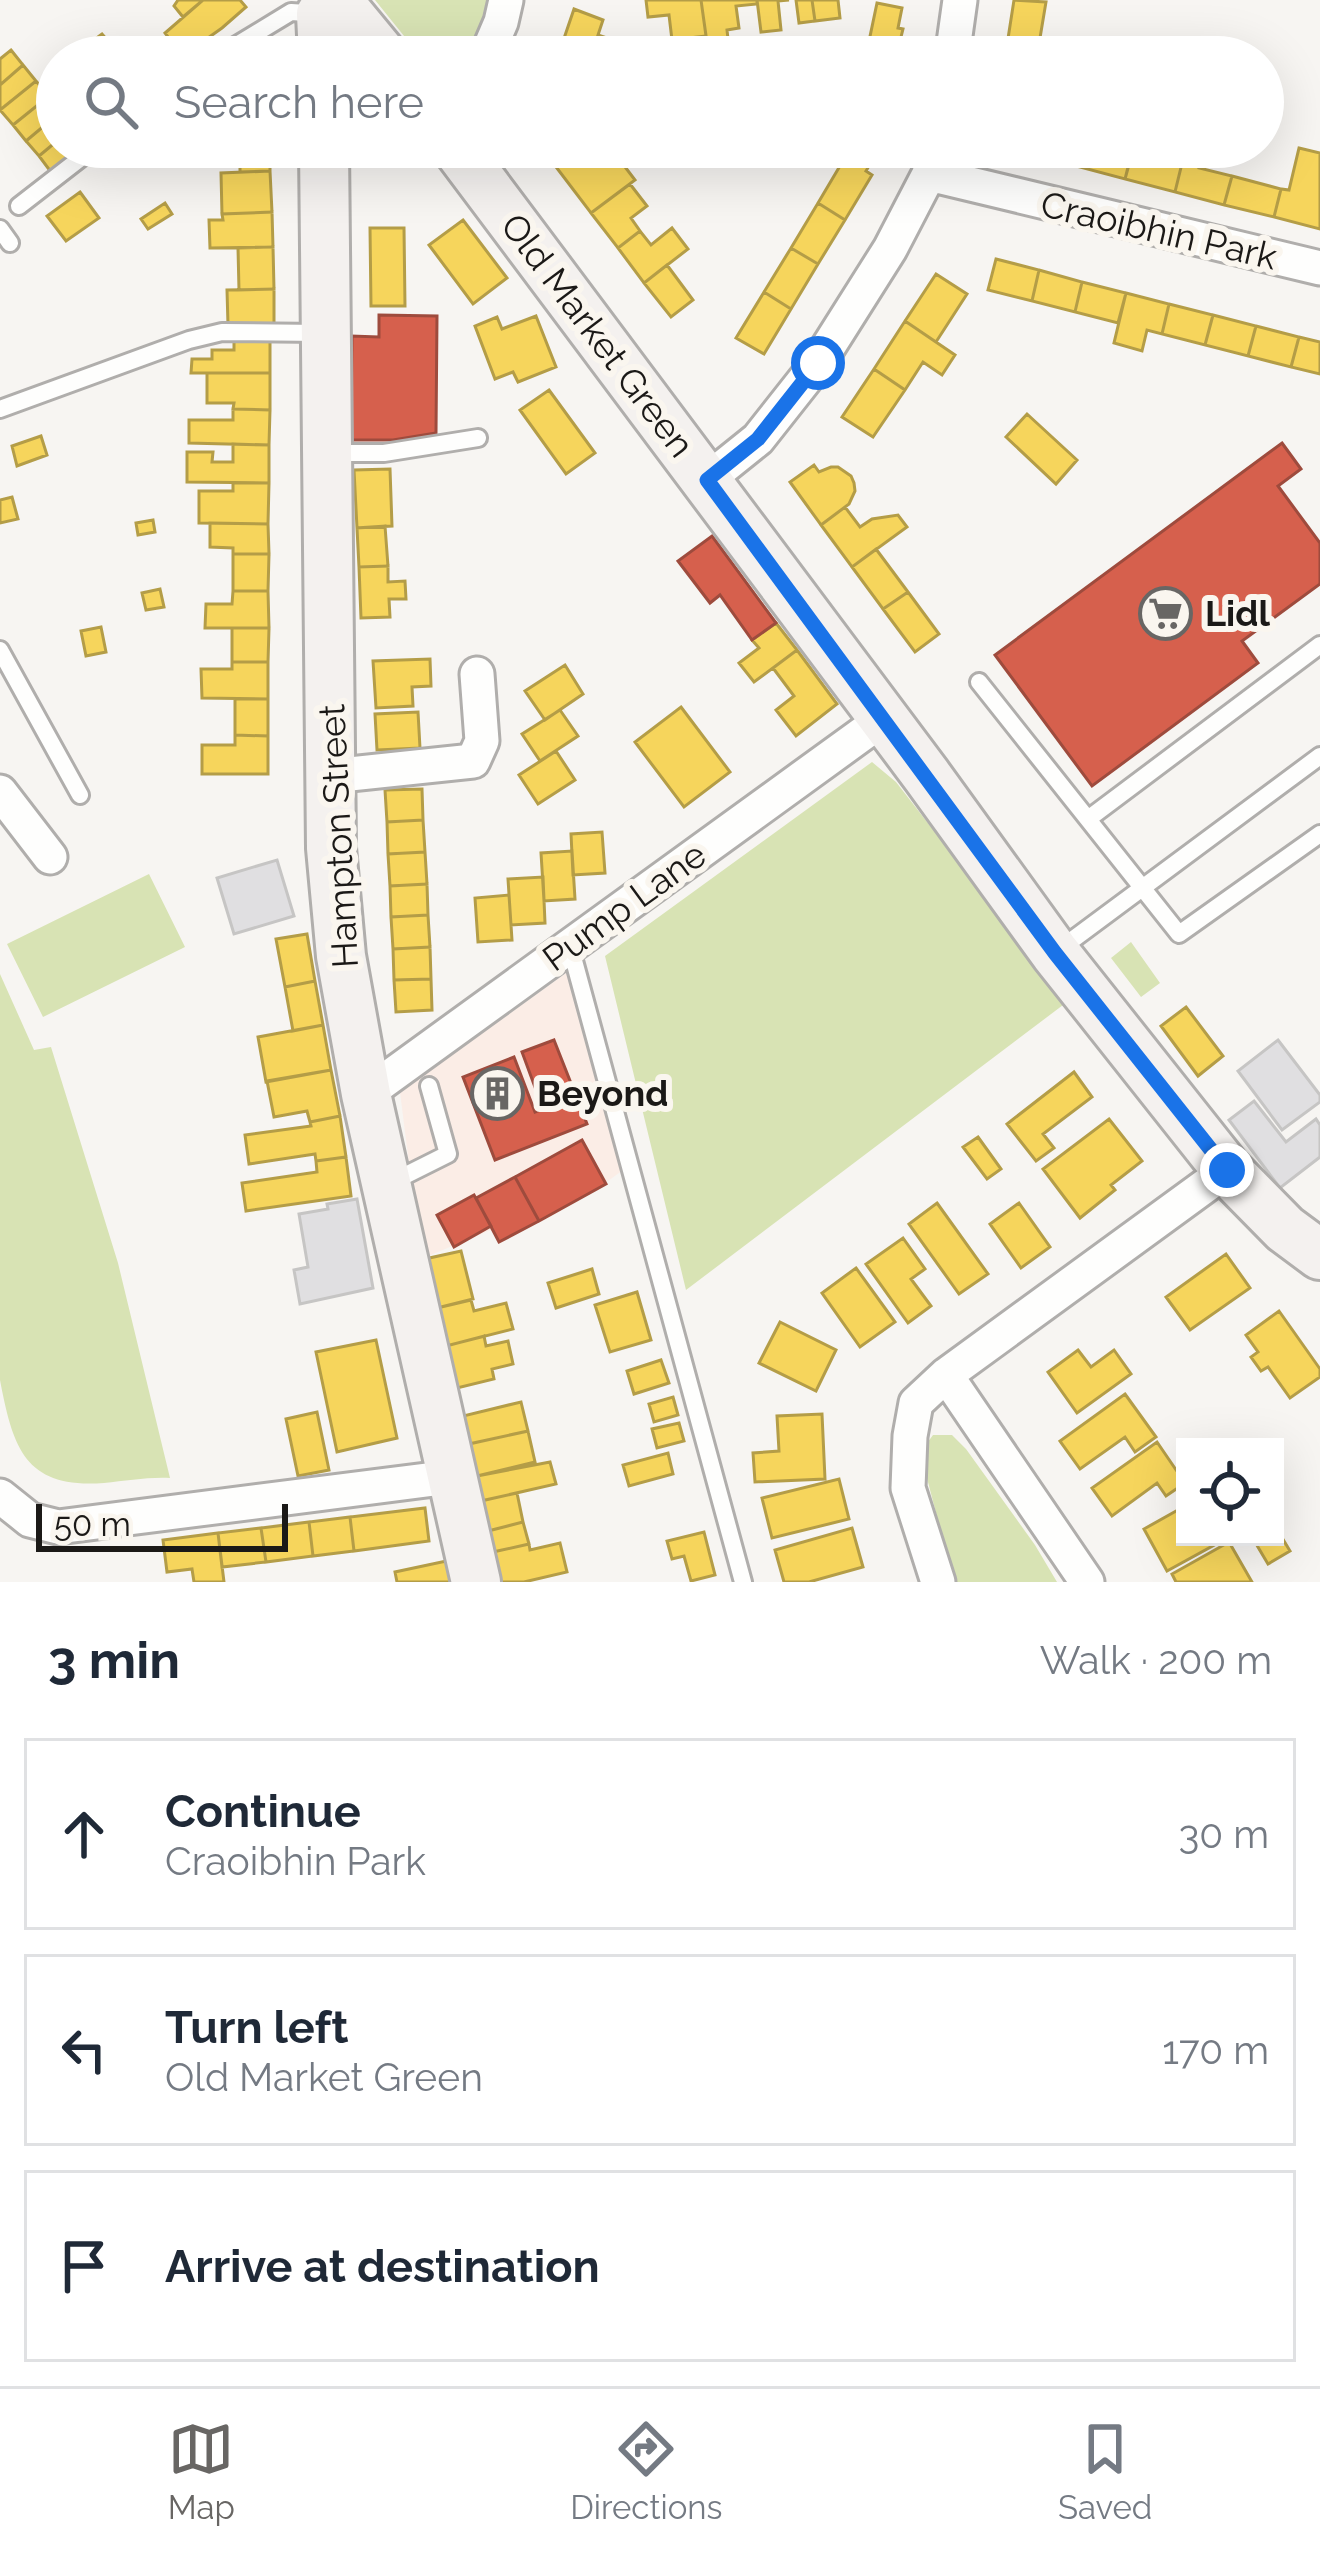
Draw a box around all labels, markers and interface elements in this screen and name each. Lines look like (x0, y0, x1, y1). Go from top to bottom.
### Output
search box (36, 36, 1284, 168)
icon: search (78, 69, 144, 135)
text: Search here (174, 76, 424, 129)
street label: Craoibhin Park (1037, 182, 1281, 278)
street label: Old Market Green (493, 205, 703, 465)
route start (791, 336, 845, 390)
supermarket icon: Lidl (1138, 585, 1194, 641)
place label: Lidl (1205, 592, 1270, 634)
street label: Hampton Street (310, 703, 366, 969)
street label: Pump Lane (534, 833, 714, 979)
building icon: Beyond (470, 1065, 526, 1121)
place label: Beyond (537, 1072, 668, 1114)
route end (1200, 1143, 1254, 1197)
map controls (1176, 1438, 1284, 1546)
button: locate (1176, 1438, 1284, 1546)
scale bar (36, 1498, 288, 1551)
text: 50 m (54, 1505, 131, 1544)
text: 3 min (48, 1630, 180, 1690)
text: Walk · 200 m (1040, 1637, 1272, 1683)
text: Continue (165, 1785, 361, 1838)
icon: ahead (51, 1801, 117, 1867)
text: 30 m (1179, 1811, 1269, 1857)
text: Craoibhin Park (165, 1838, 426, 1884)
text: Turn left (165, 2001, 348, 2054)
icon: left (51, 2017, 117, 2083)
text: 170 m (1162, 2027, 1269, 2073)
text: Old Market Green (165, 2054, 483, 2100)
icon: arrive (51, 2233, 117, 2299)
text: Arrive at destination (165, 2240, 600, 2293)
tab: Map (168, 2416, 235, 2527)
tab: Directions (570, 2416, 723, 2527)
tab: Saved (1058, 2416, 1152, 2527)

